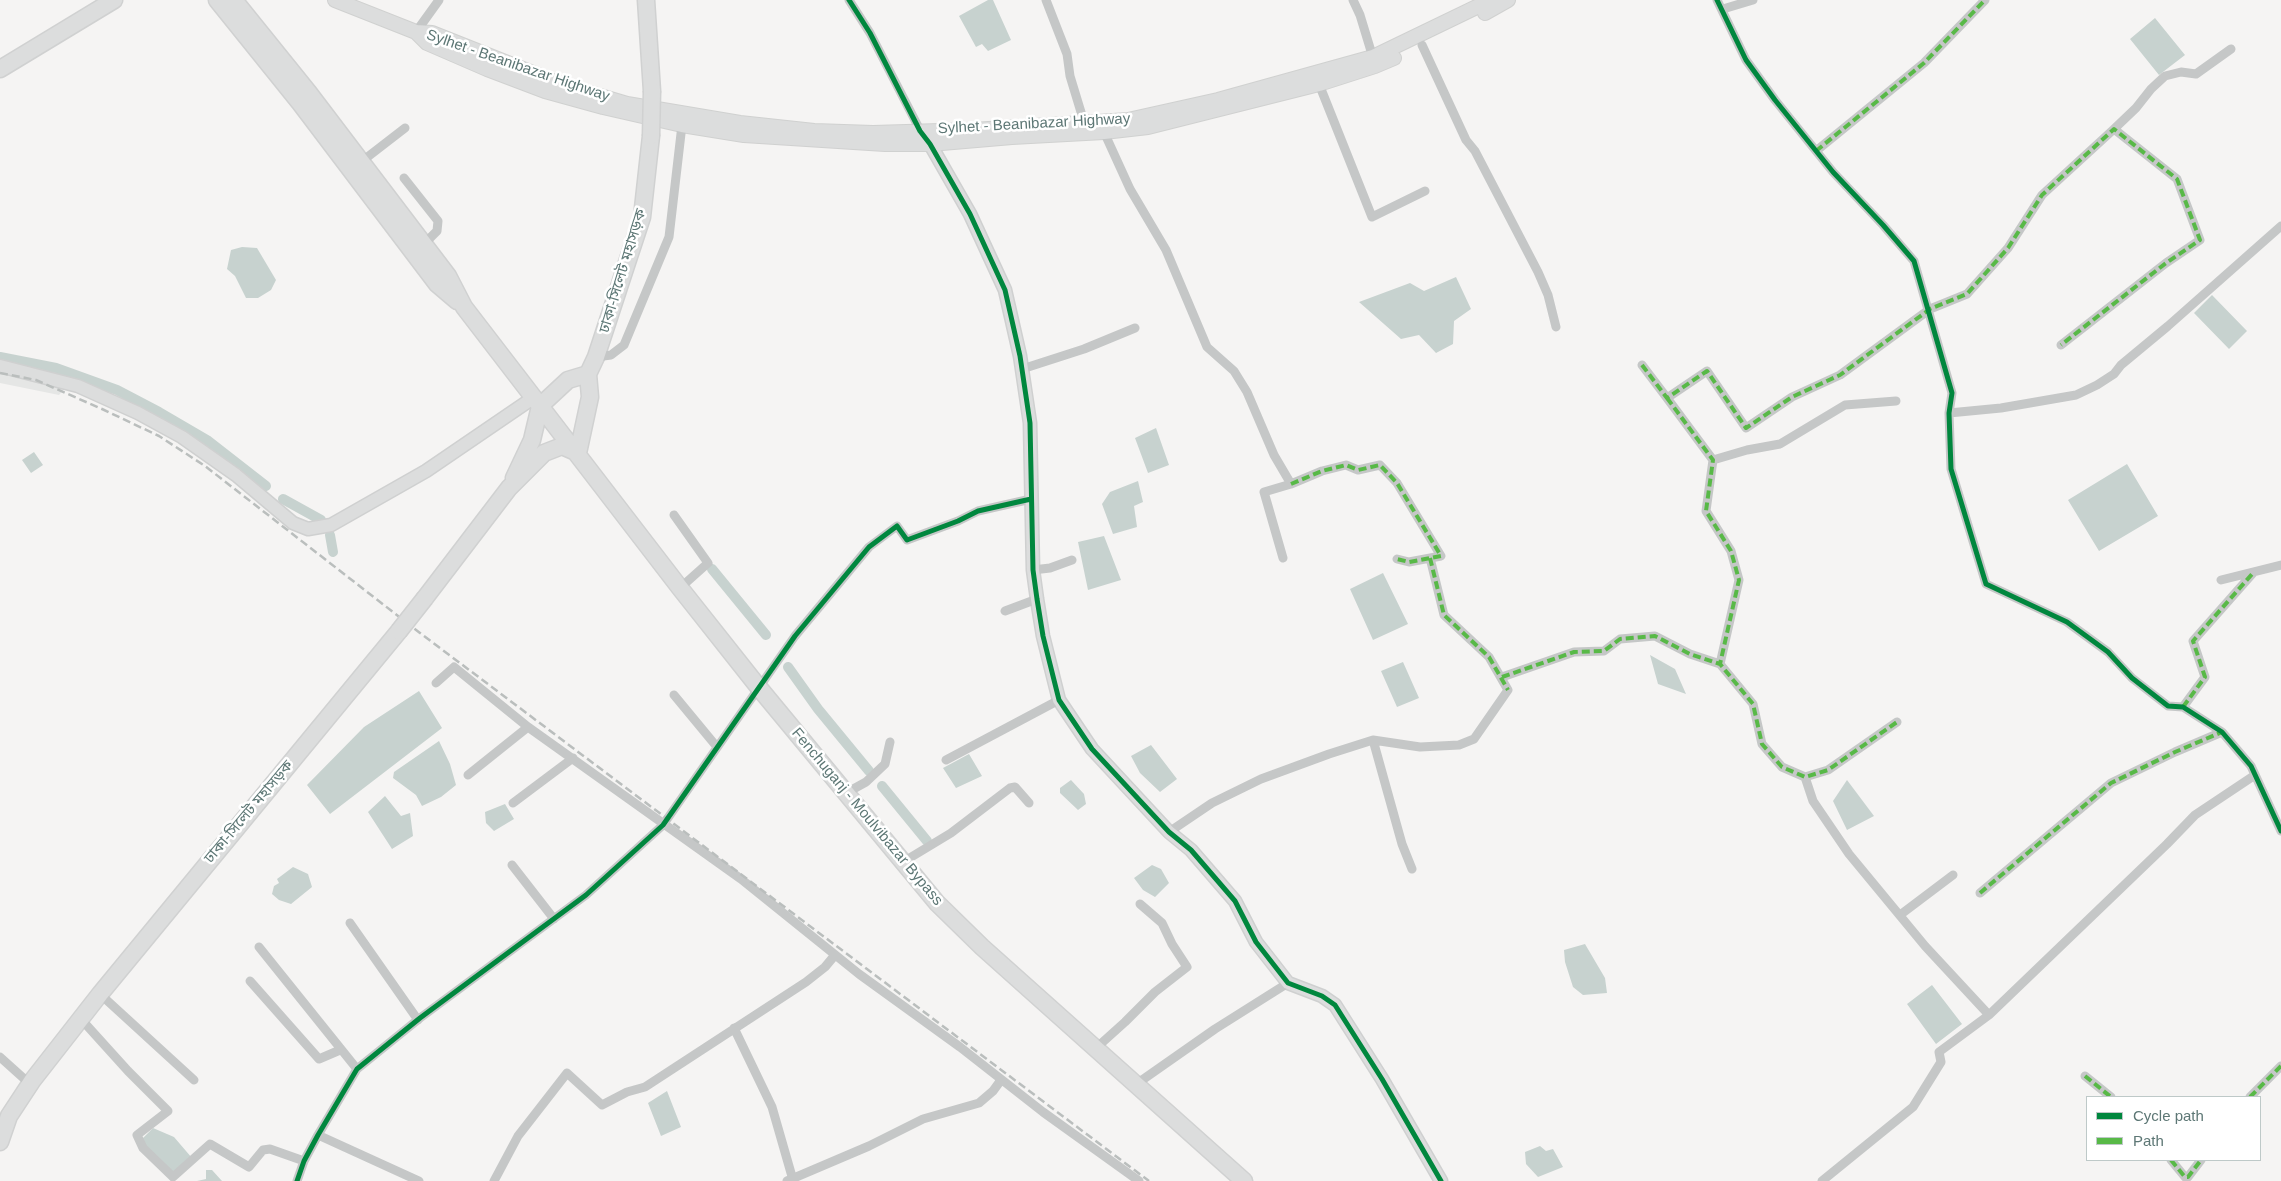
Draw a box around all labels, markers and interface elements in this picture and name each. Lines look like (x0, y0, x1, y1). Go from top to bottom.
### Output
street label: Sylhet - Beanibazar Highway (424, 26, 612, 106)
street label: Sylhet - Beanibazar Highway (937, 110, 1131, 138)
street label: ঢাকা-সিলেট মহাসড়ক (596, 207, 650, 335)
street label: Fenchuganj - Moulvibazar Bypass (787, 725, 947, 909)
street label: ঢাকা-সিলেট মহাসড়ক (201, 757, 297, 867)
legend (2086, 1096, 2261, 1161)
text: Cycle path (2133, 1107, 2204, 1124)
text: Path (2133, 1132, 2164, 1149)

